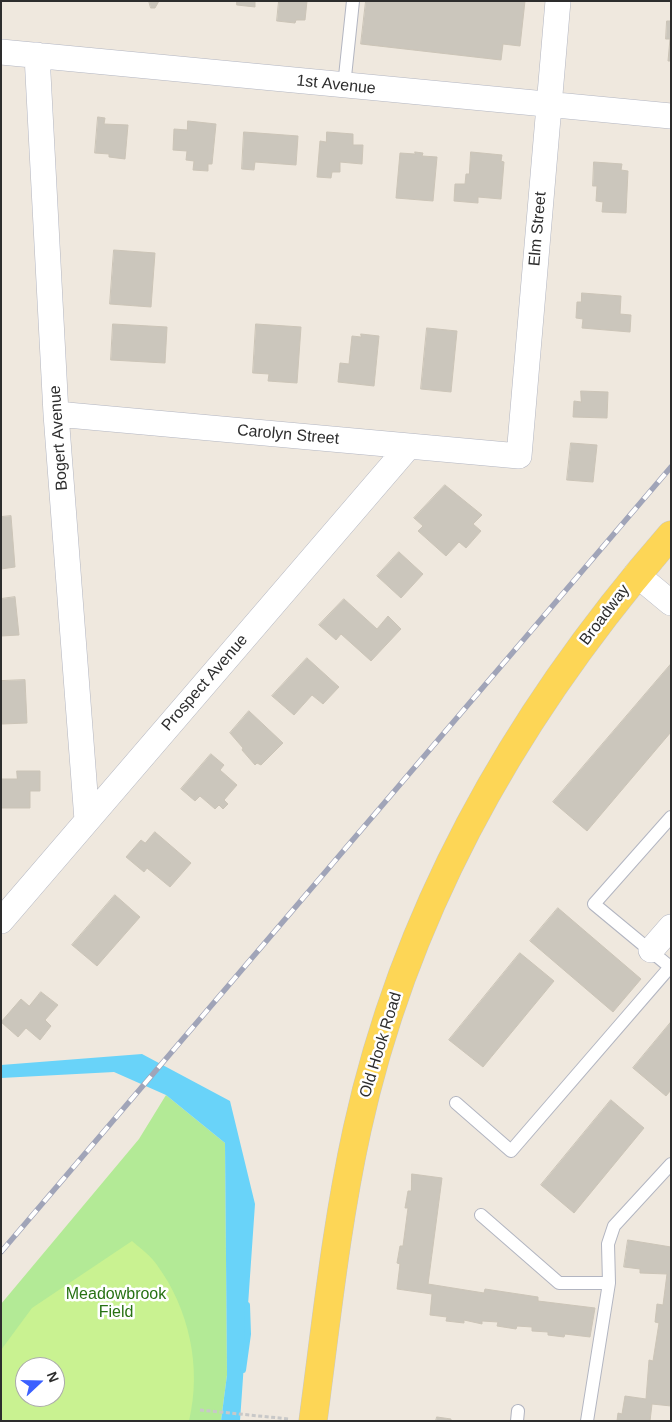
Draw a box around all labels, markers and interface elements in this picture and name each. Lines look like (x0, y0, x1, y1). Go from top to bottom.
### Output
street label: 1st Avenue (295, 71, 377, 99)
street label: Elm Street (525, 191, 551, 267)
street label: Bogert Avenue (46, 385, 72, 491)
street label: Carolyn Street (236, 421, 340, 449)
street label: Broadway (576, 581, 634, 649)
street label: Prospect Avenue (158, 631, 252, 735)
street label: Old Hook Road (356, 990, 406, 1100)
park label: Meadowbrook Field (66, 1285, 166, 1323)
north arrow (15, 1357, 65, 1407)
text: N (44, 1369, 62, 1385)

